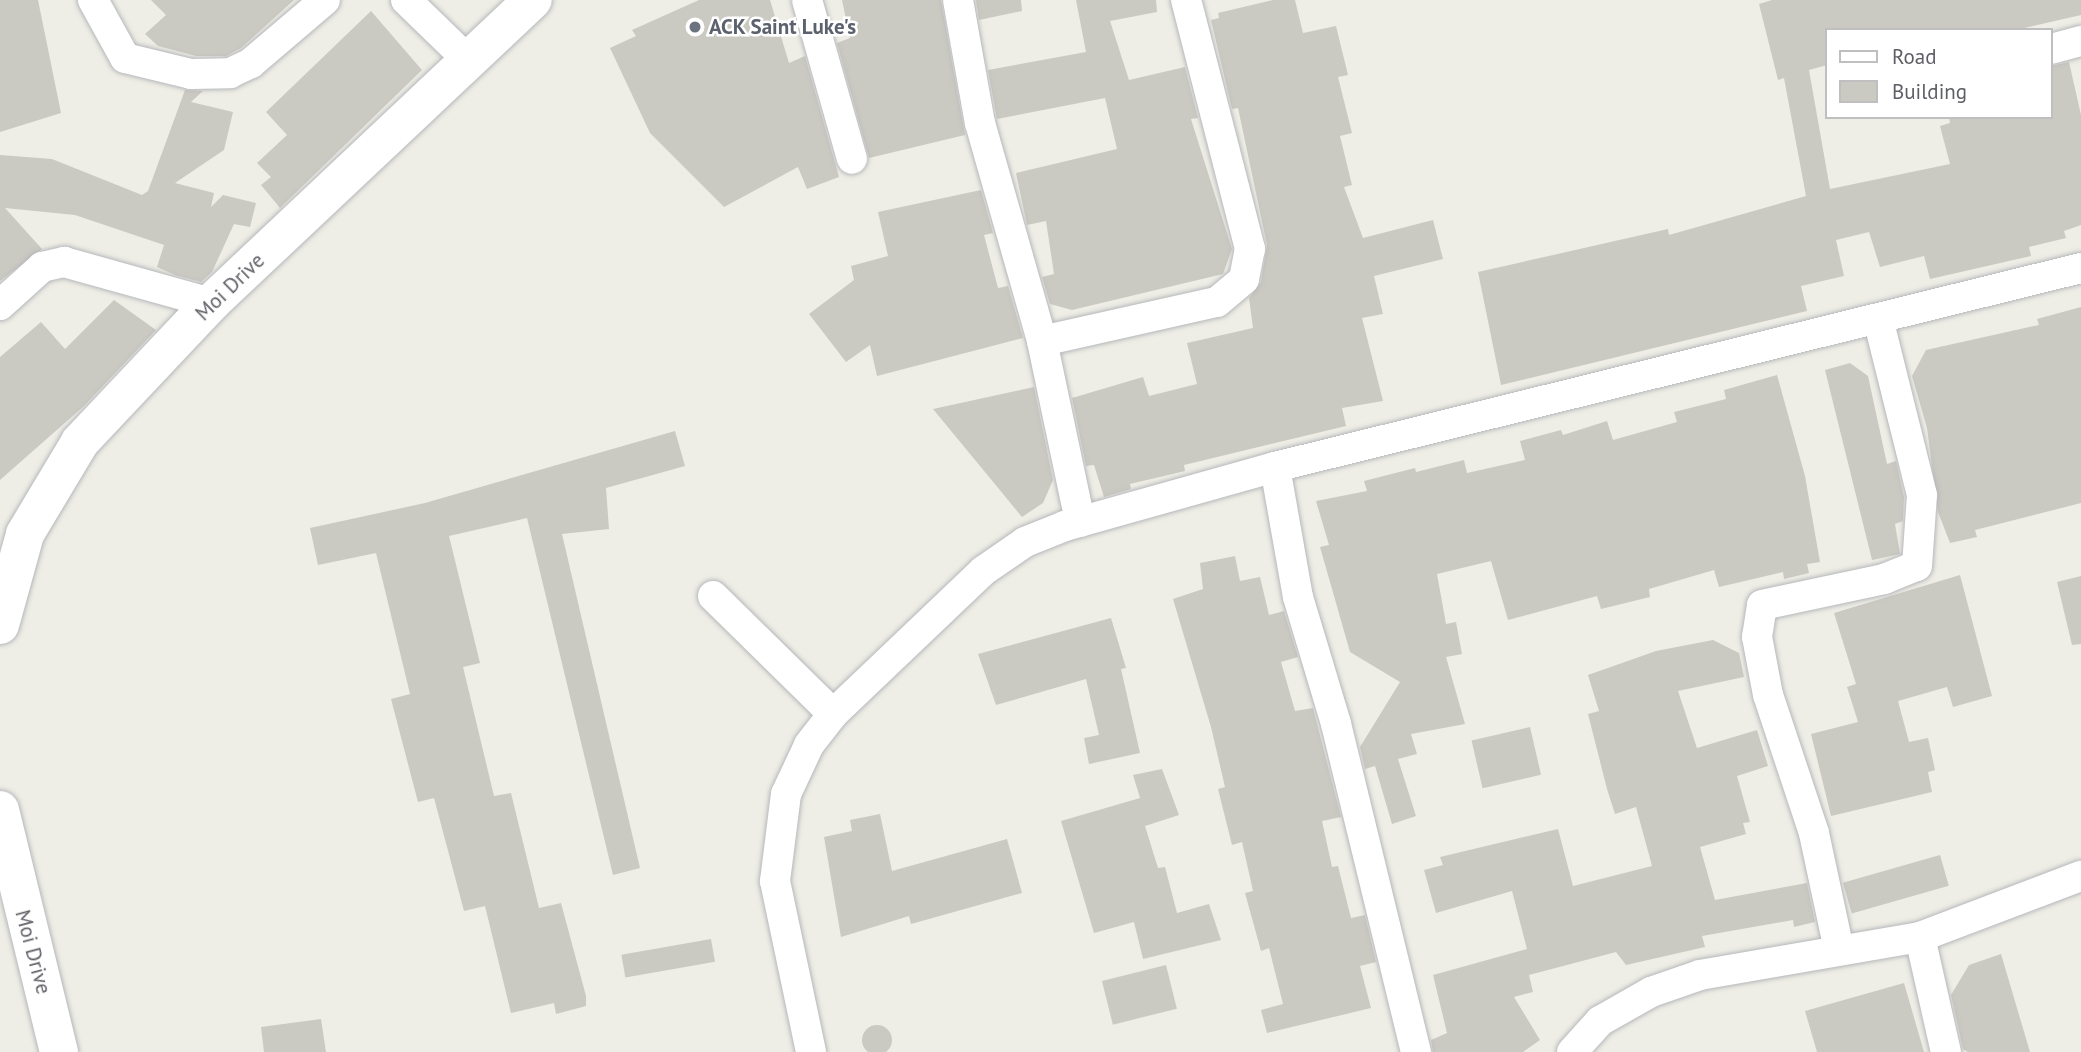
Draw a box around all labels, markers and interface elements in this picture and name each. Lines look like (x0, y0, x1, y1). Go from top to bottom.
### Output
place label: ACK Saint Luke's (709, 14, 857, 40)
marker: ACK Saint Luke's (687, 19, 703, 35)
legend (1826, 28, 2053, 119)
text: Road (1892, 43, 1936, 70)
text: Building (1892, 78, 1967, 105)
street label: Moi Drive (190, 248, 270, 326)
street label: Moi Drive (10, 907, 56, 997)

